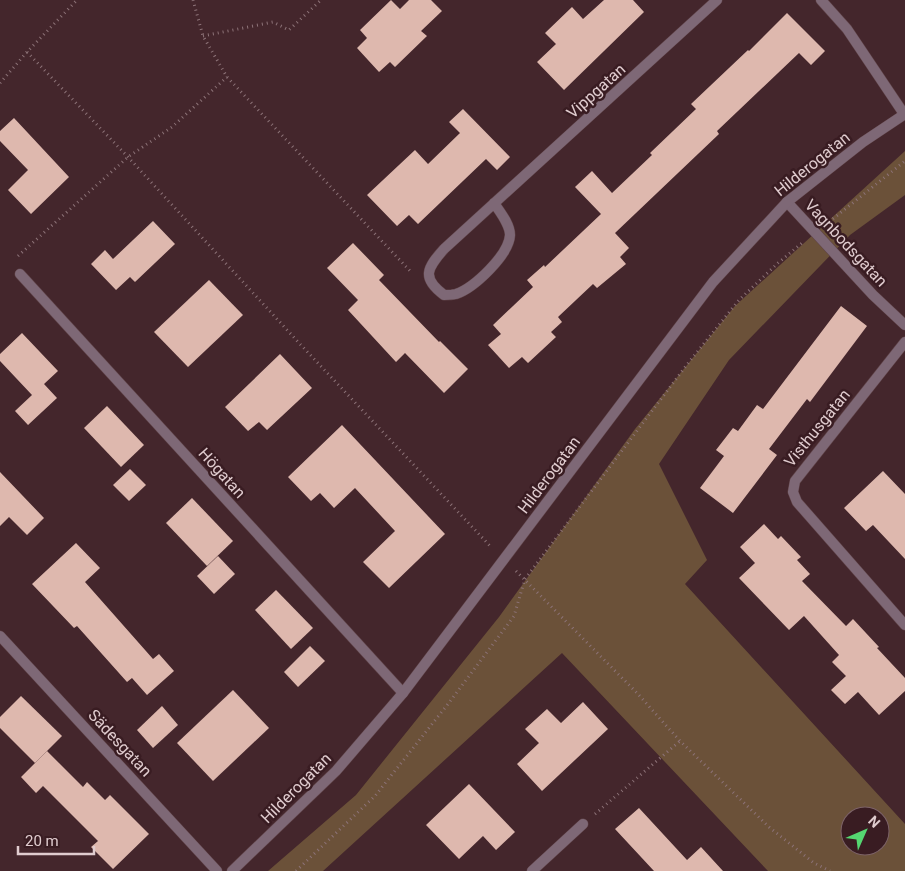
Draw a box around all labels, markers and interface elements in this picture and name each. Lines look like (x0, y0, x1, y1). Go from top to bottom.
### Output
street label: Vippgatan (563, 60, 629, 122)
street label: Hilderogatan (770, 128, 854, 200)
street label: Vagnbodsgatan (801, 195, 891, 291)
street label: Visthusgatan (780, 386, 854, 470)
street label: Hilderogatan (514, 433, 584, 517)
street label: Högatan (195, 444, 249, 502)
street label: Sädesgatan (84, 706, 156, 780)
street label: Hilderogatan (257, 749, 335, 827)
north arrow (840, 806, 890, 856)
text: N (865, 813, 883, 831)
scale bar (18, 824, 94, 856)
text: 20 m (25, 832, 59, 850)

